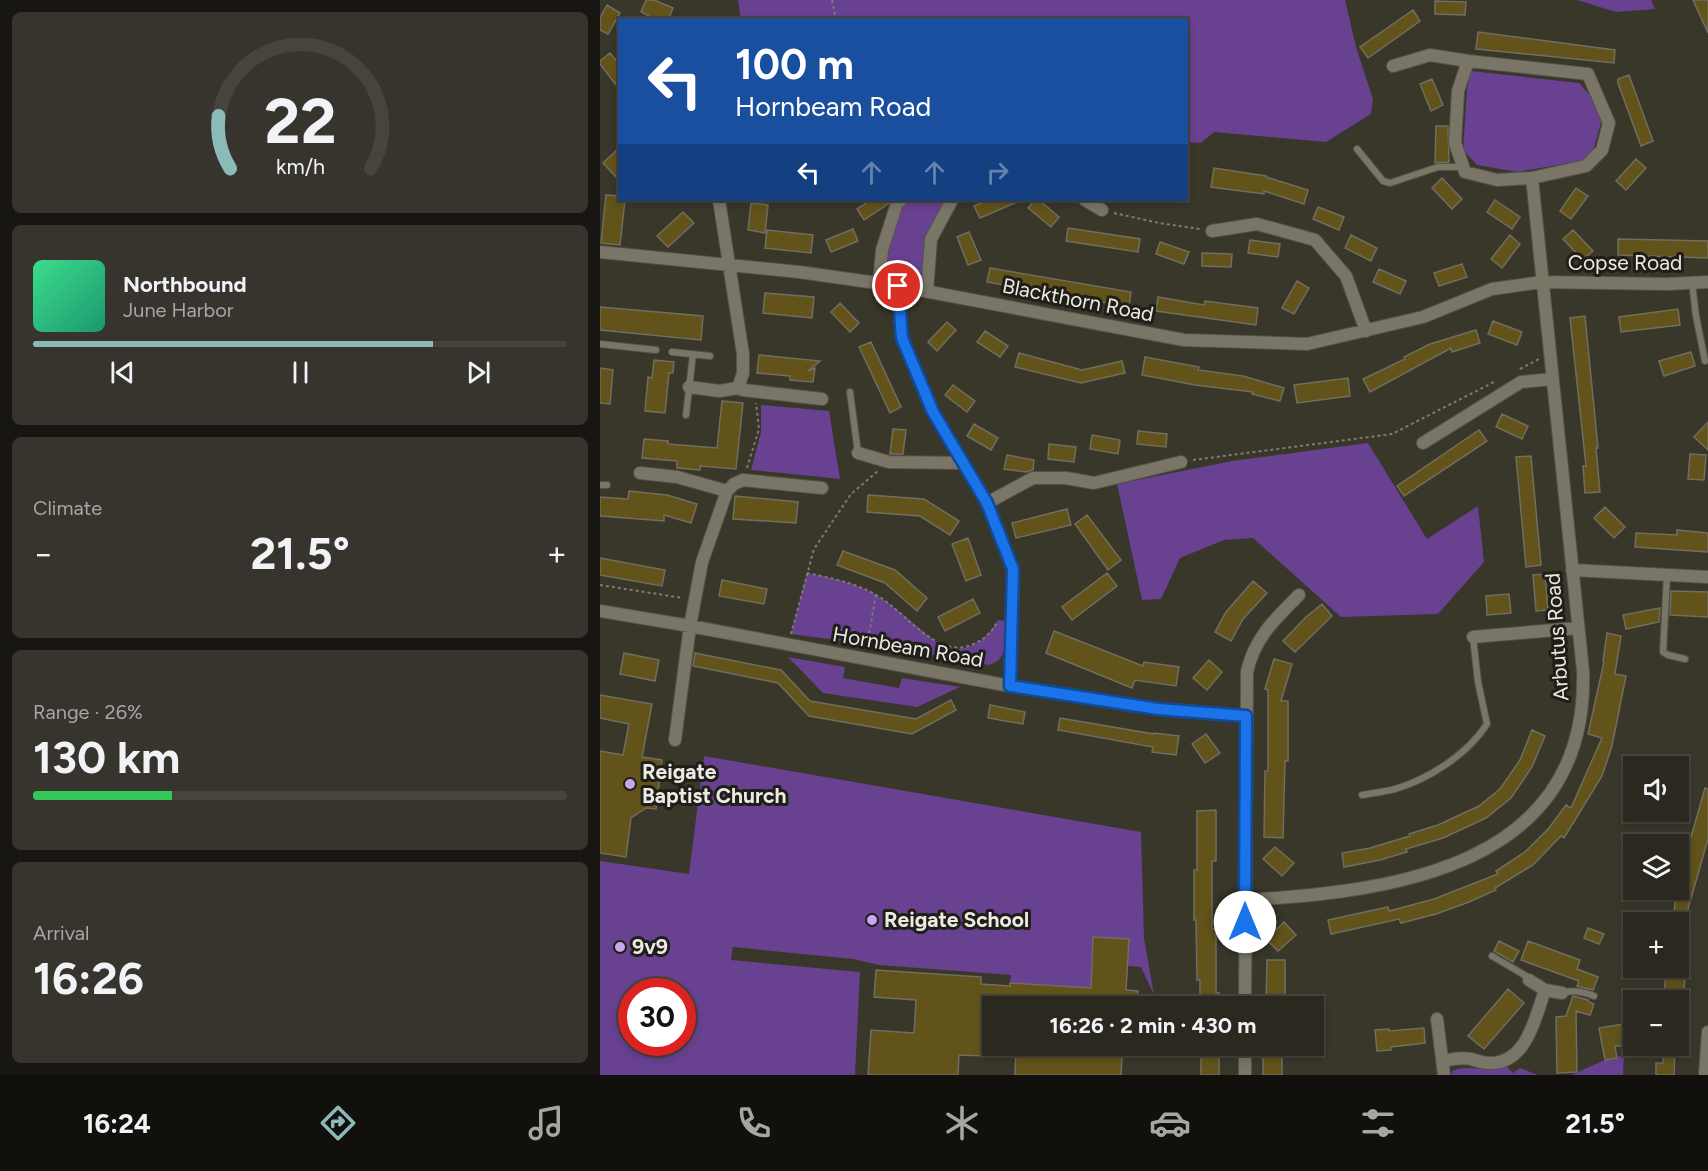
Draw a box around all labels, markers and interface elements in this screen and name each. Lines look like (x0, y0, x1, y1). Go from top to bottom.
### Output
text: 100 m (735, 39, 854, 90)
icon: left (636, 42, 714, 120)
text: 22 (264, 84, 336, 159)
text: Hornbeam Road (735, 90, 931, 123)
text: km/h (276, 155, 324, 180)
icon: left (792, 156, 825, 189)
icon: ahead (855, 156, 888, 189)
icon: ahead (918, 156, 951, 189)
icon: right (981, 156, 1014, 189)
street label: Copse Road (1568, 250, 1682, 275)
pin (872, 260, 923, 311)
icon: arrive (881, 269, 914, 302)
text: Northbound (123, 271, 247, 298)
street label: Blackthorn Road (1000, 273, 1156, 326)
text: June Harbor (123, 298, 234, 322)
icon: previous (106, 356, 139, 389)
icon: pause (284, 356, 317, 389)
icon: next (462, 356, 495, 389)
text: Climate (33, 496, 102, 520)
text: 21.5° (250, 526, 350, 580)
text: − (33, 534, 54, 573)
text: + (546, 534, 567, 573)
street label: Arbutus Road (1540, 572, 1573, 702)
street label: Hornbeam Road (831, 621, 985, 672)
text: Range · 26% (33, 700, 143, 724)
text: 130 km (33, 730, 180, 784)
map controls (1623, 756, 1689, 1056)
button: sound (1623, 756, 1689, 822)
place label: Reigate Baptist Church (642, 759, 786, 808)
marker: Reigate Baptist Church (623, 777, 637, 791)
button: layers (1623, 834, 1689, 900)
position arrow (1213, 890, 1277, 954)
place label: Reigate School (884, 907, 1029, 932)
button: + (1623, 912, 1689, 978)
marker: Reigate School (865, 913, 879, 927)
text: Arrival (33, 921, 89, 945)
place label: 9v9 (632, 934, 668, 959)
marker: 9v9 (613, 940, 627, 954)
text: 16:26 (33, 951, 144, 1005)
speed limit sign: 30 (618, 978, 696, 1056)
button: − (1623, 990, 1689, 1056)
text: 16:26 · 2 min · 430 m (1050, 1012, 1256, 1039)
icon: directions (317, 1102, 359, 1144)
icon: music (525, 1102, 567, 1144)
icon: phone (733, 1102, 775, 1144)
icon: climate (941, 1102, 983, 1144)
icon: car (1149, 1102, 1191, 1144)
icon: filters (1357, 1102, 1399, 1144)
text: 16:24 (83, 1107, 151, 1140)
text: 21.5° (1565, 1107, 1625, 1140)

